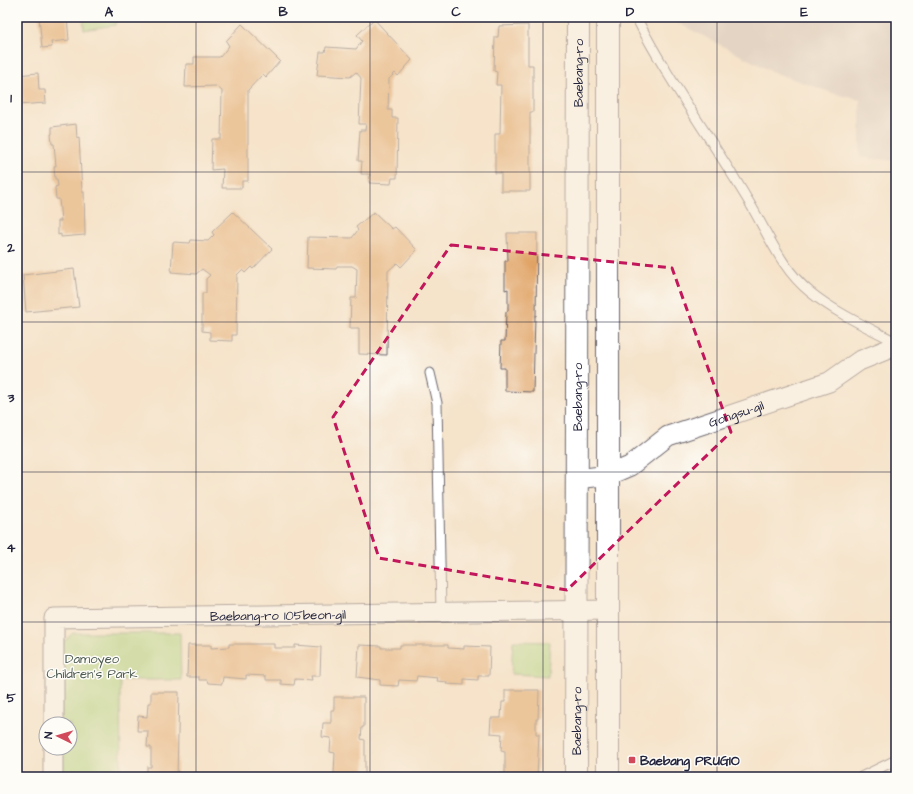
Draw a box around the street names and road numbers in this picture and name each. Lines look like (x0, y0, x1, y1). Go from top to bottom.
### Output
street label: Baebang-ro (570, 38, 589, 107)
street label: Baebang-ro (569, 362, 588, 431)
street label: Gongsu-gil (706, 397, 766, 432)
street label: Baebang-ro 105beon-gil (210, 606, 346, 626)
street label: Baebang-ro (568, 686, 587, 755)

